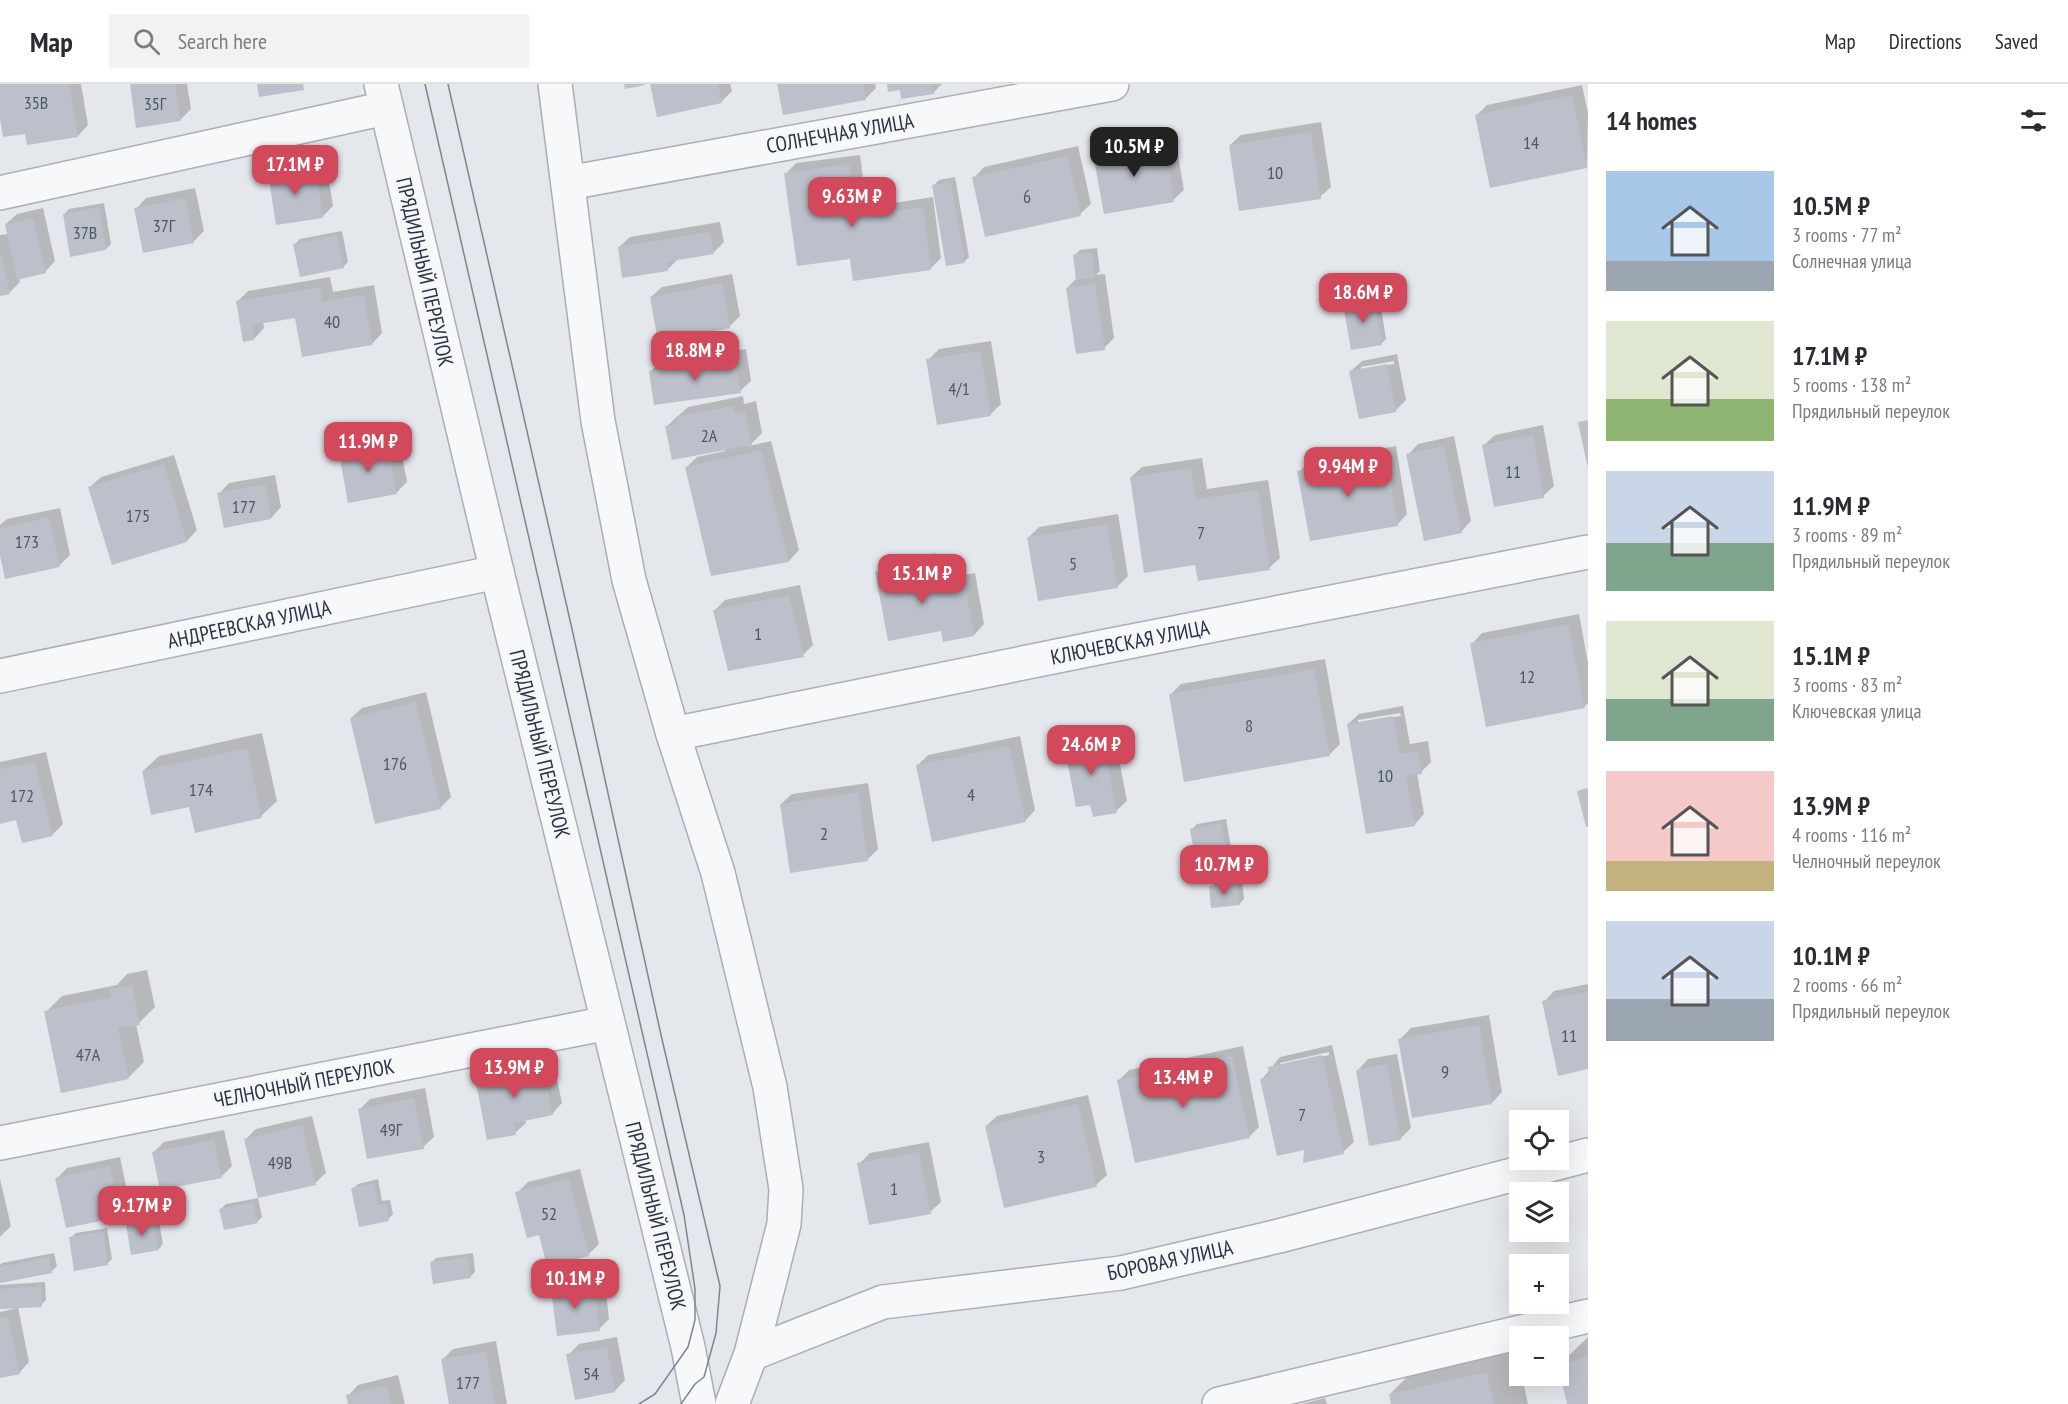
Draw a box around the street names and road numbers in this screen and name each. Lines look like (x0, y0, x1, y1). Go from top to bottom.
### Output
street label: СОЛНЕЧНАЯ УЛИЦА (764, 107, 916, 159)
street label: ПРЯДИЛЬНЫЙ ПЕРЕУЛОК (390, 175, 460, 369)
street label: АНДРЕЕВСКАЯ УЛИЦА (165, 594, 333, 654)
street label: КЛЮЧЕВСКАЯ УЛИЦА (1048, 613, 1212, 671)
street label: ПРЯДИЛЬНЫЙ ПЕРЕУЛОК (504, 647, 576, 841)
street label: ЧЕЛНОЧНЫЙ ПЕРЕУЛОК (212, 1052, 396, 1114)
street label: ПРЯДИЛЬНЫЙ ПЕРЕУЛОК (620, 1119, 692, 1313)
street label: БОРОВАЯ УЛИЦА (1105, 1233, 1235, 1286)

